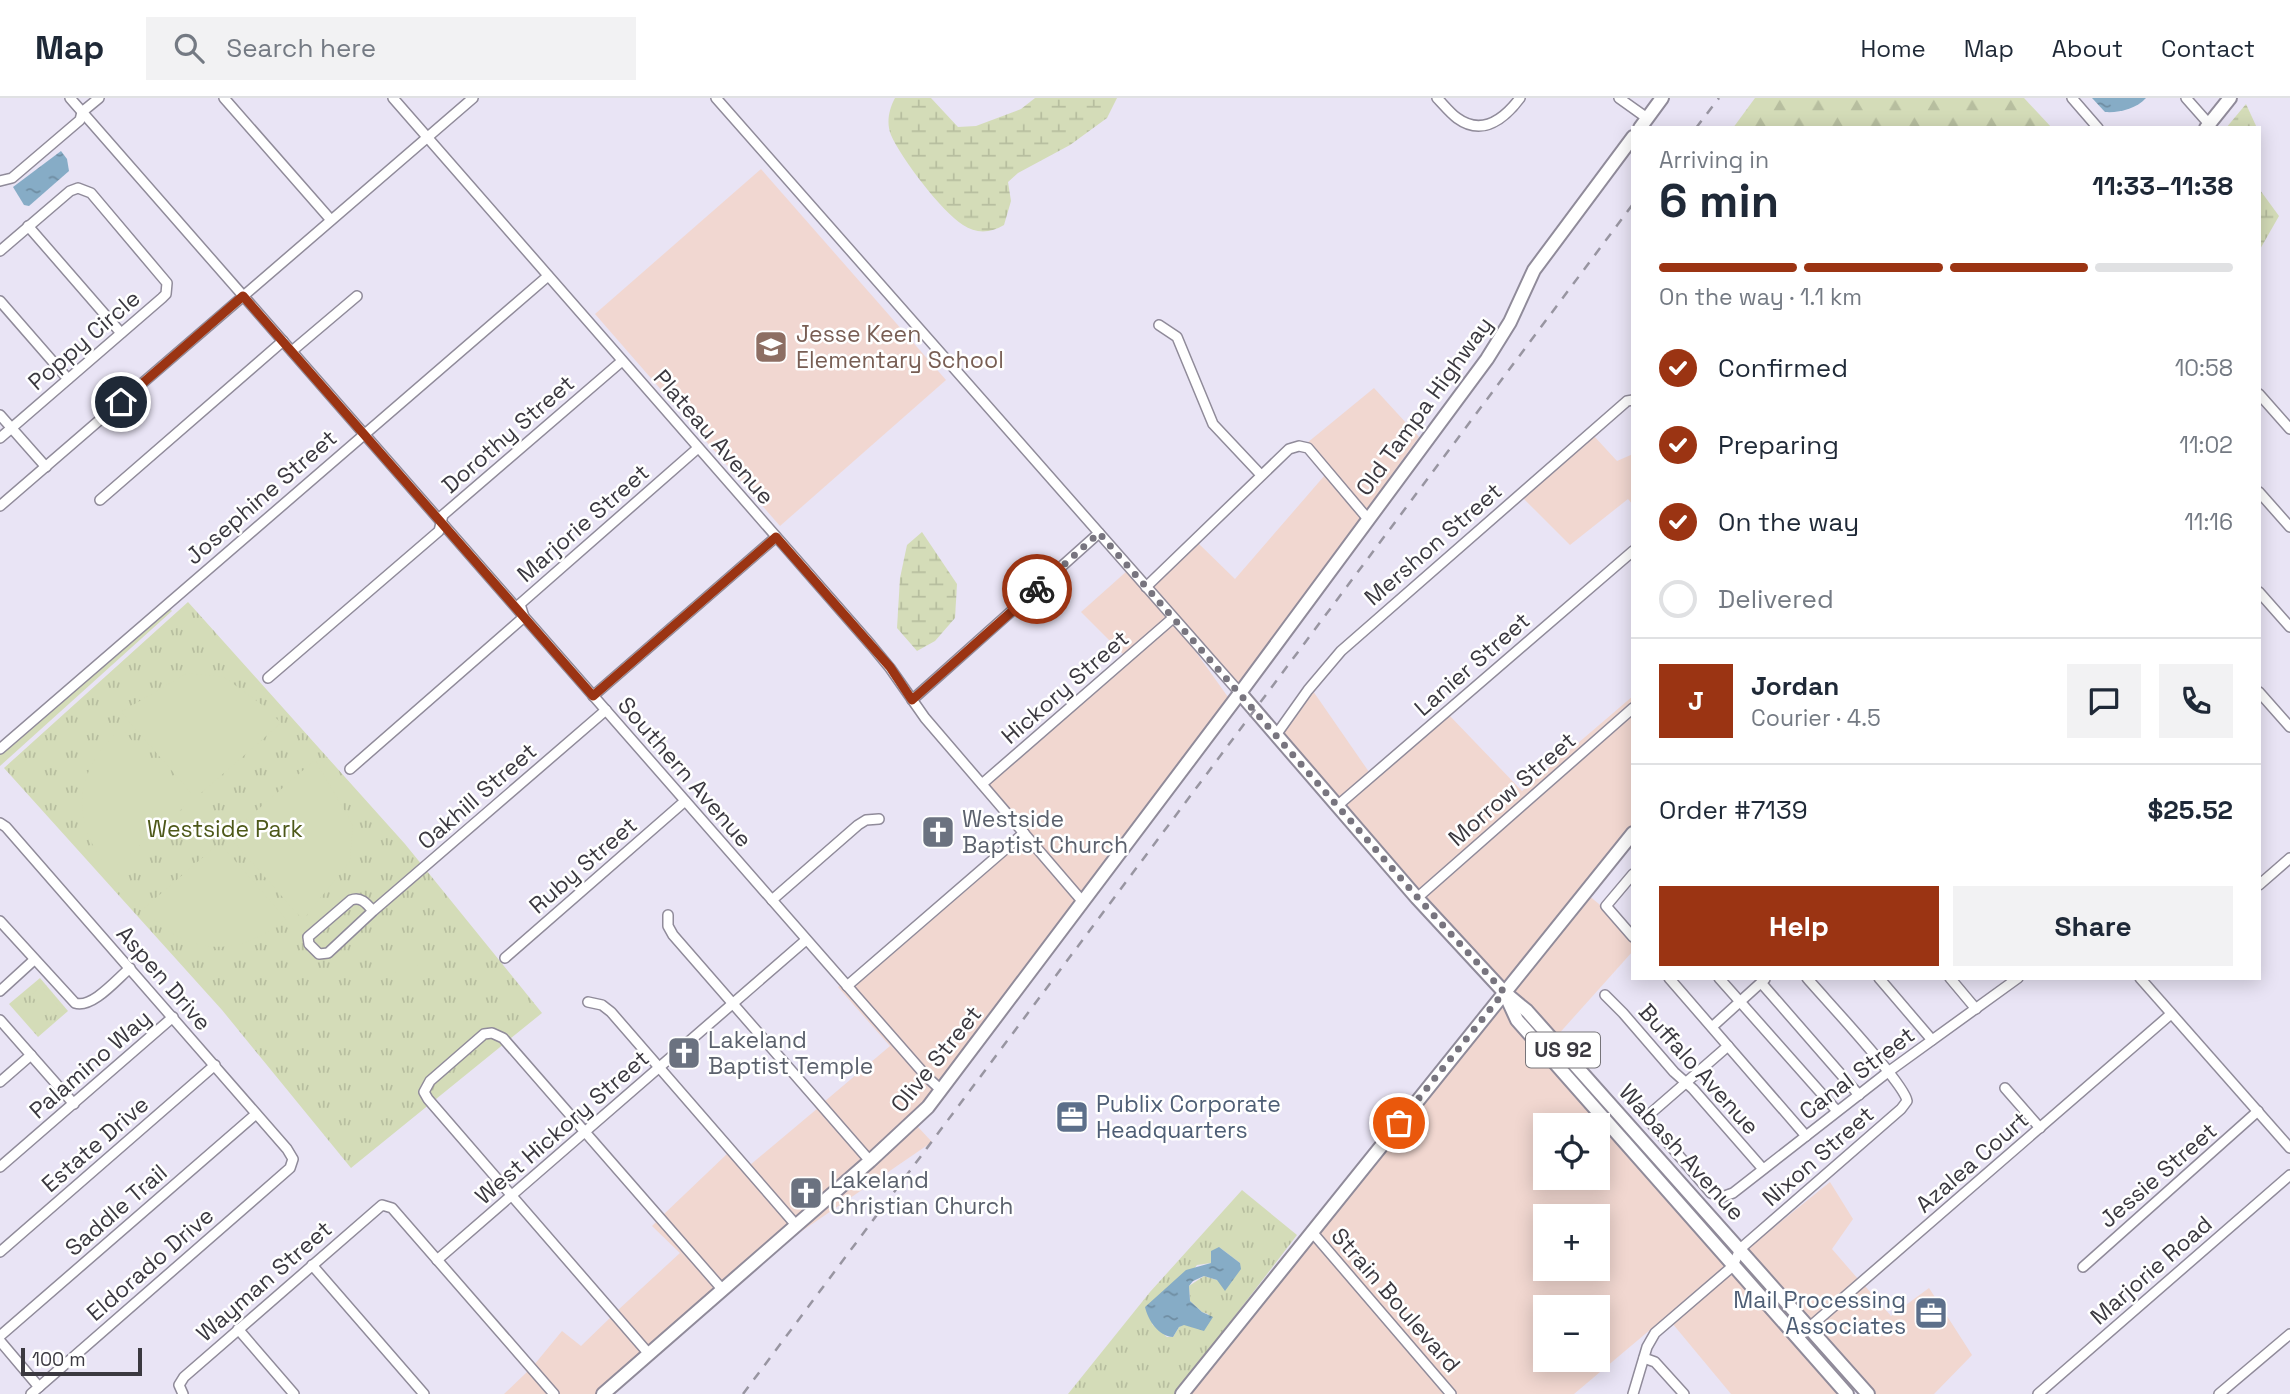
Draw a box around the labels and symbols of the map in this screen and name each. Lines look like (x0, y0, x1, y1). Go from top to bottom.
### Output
street label: Poppy Circle (22, 283, 146, 397)
street label: Old Tampa Highway (1349, 310, 1499, 502)
place label: Jesse Keen Elementary School (796, 319, 1004, 375)
school or university icon: Jesse Keen Elementary School (752, 328, 790, 366)
street label: Plateau Avenue (647, 363, 781, 511)
street label: Dorothy Street (435, 368, 581, 500)
pin (91, 372, 151, 432)
street label: Josephine Street (179, 423, 343, 571)
street label: Marjorie Street (511, 457, 655, 589)
street label: Mershon Street (1358, 476, 1508, 612)
courier (1002, 554, 1072, 624)
street label: Lanier Street (1408, 605, 1536, 723)
street label: Hickory Street (995, 623, 1135, 751)
street label: Southern Avenue (611, 690, 759, 854)
street label: Morrow Street (1442, 725, 1582, 853)
street label: Oakhill Street (411, 736, 543, 856)
place label: Westside Baptist Church (962, 804, 1128, 860)
street label: Ruby Street (523, 810, 643, 920)
church icon: Westside Baptist Church (919, 813, 957, 851)
park label: Westside Park (147, 814, 303, 844)
street label: Aspen Drive (110, 919, 218, 1037)
street label: Buffalo Avenue (1632, 997, 1766, 1141)
street label: Olive Street (884, 1000, 988, 1118)
street label: Palamino Way (23, 1003, 157, 1125)
street label: Canal Street (1793, 1020, 1921, 1126)
place label: Lakeland Baptist Temple (708, 1025, 873, 1081)
road number: US 92 (1526, 1032, 1600, 1068)
church icon: Lakeland Baptist Temple (665, 1034, 703, 1072)
street label: West Hickory Street (469, 1043, 655, 1211)
street label: Wabash Avenue (1613, 1077, 1751, 1227)
street label: Estate Drive (35, 1089, 155, 1199)
place label: Publix Corporate Headquarters (1096, 1089, 1281, 1145)
pin (1369, 1093, 1429, 1153)
office icon: Publix Corporate Headquarters (1053, 1098, 1091, 1136)
street label: Nixon Street (1756, 1099, 1880, 1213)
street label: Azalea Court (1909, 1105, 2035, 1219)
street label: Jessie Street (2093, 1116, 2223, 1234)
street label: Saddle Trail (59, 1157, 173, 1263)
place label: Lakeland Christian Church (830, 1165, 1013, 1221)
church icon: Lakeland Christian Church (787, 1174, 825, 1212)
street label: Eldorado Drive (80, 1201, 220, 1327)
street label: Marjorie Road (2084, 1209, 2218, 1331)
street label: Wayman Street (190, 1214, 338, 1348)
street label: Strain Boulevard (1325, 1221, 1467, 1379)
place label: Mail Processing Associates (1733, 1285, 1906, 1341)
office icon: Mail Processing Associates (1912, 1294, 1950, 1332)
scale bar (21, 1345, 142, 1377)

